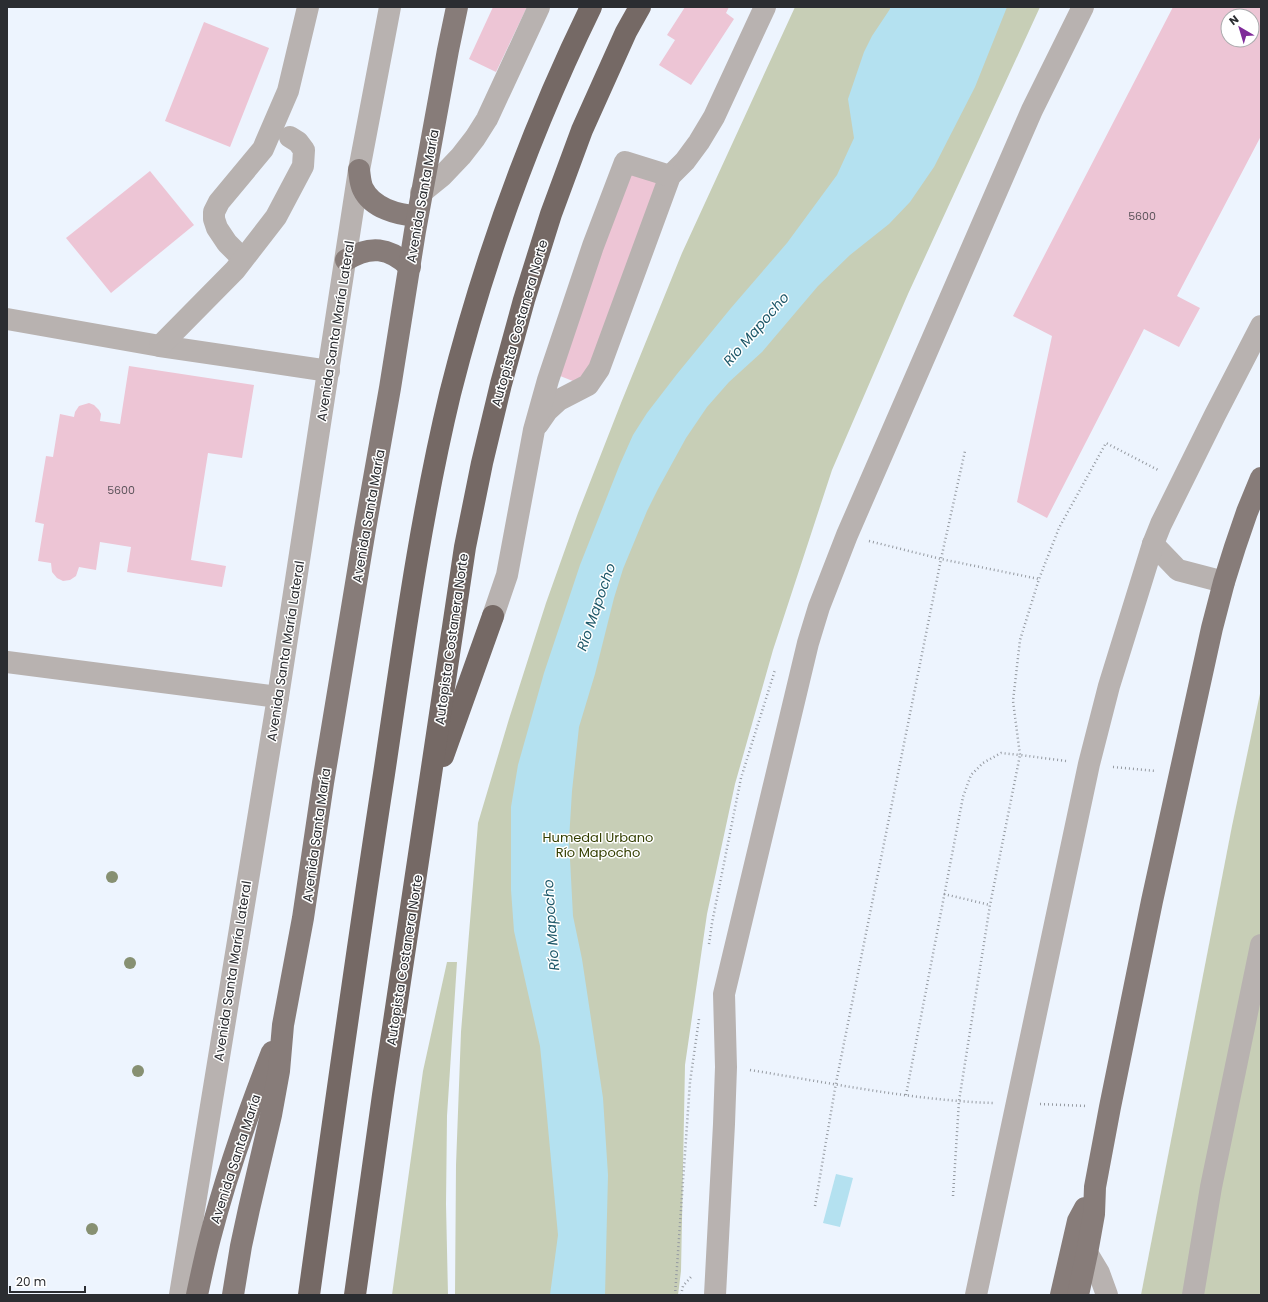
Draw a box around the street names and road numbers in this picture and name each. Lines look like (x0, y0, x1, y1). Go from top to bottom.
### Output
street label: Avenida Santa María (401, 128, 444, 264)
street label: Autopista Costanera Norte (486, 237, 552, 409)
street label: Avenida Santa María Lateral (312, 239, 359, 423)
street label: Avenida Santa María (347, 448, 390, 584)
street label: Autopista Costanera Norte (430, 552, 473, 726)
street label: Avenida Santa María Lateral (262, 559, 309, 743)
street label: Avenida Santa María (298, 767, 335, 903)
street label: Autopista Costanera Norte (382, 873, 427, 1047)
street label: Avenida Santa María Lateral (209, 879, 256, 1063)
street label: Avenida Santa María (206, 1092, 265, 1226)

